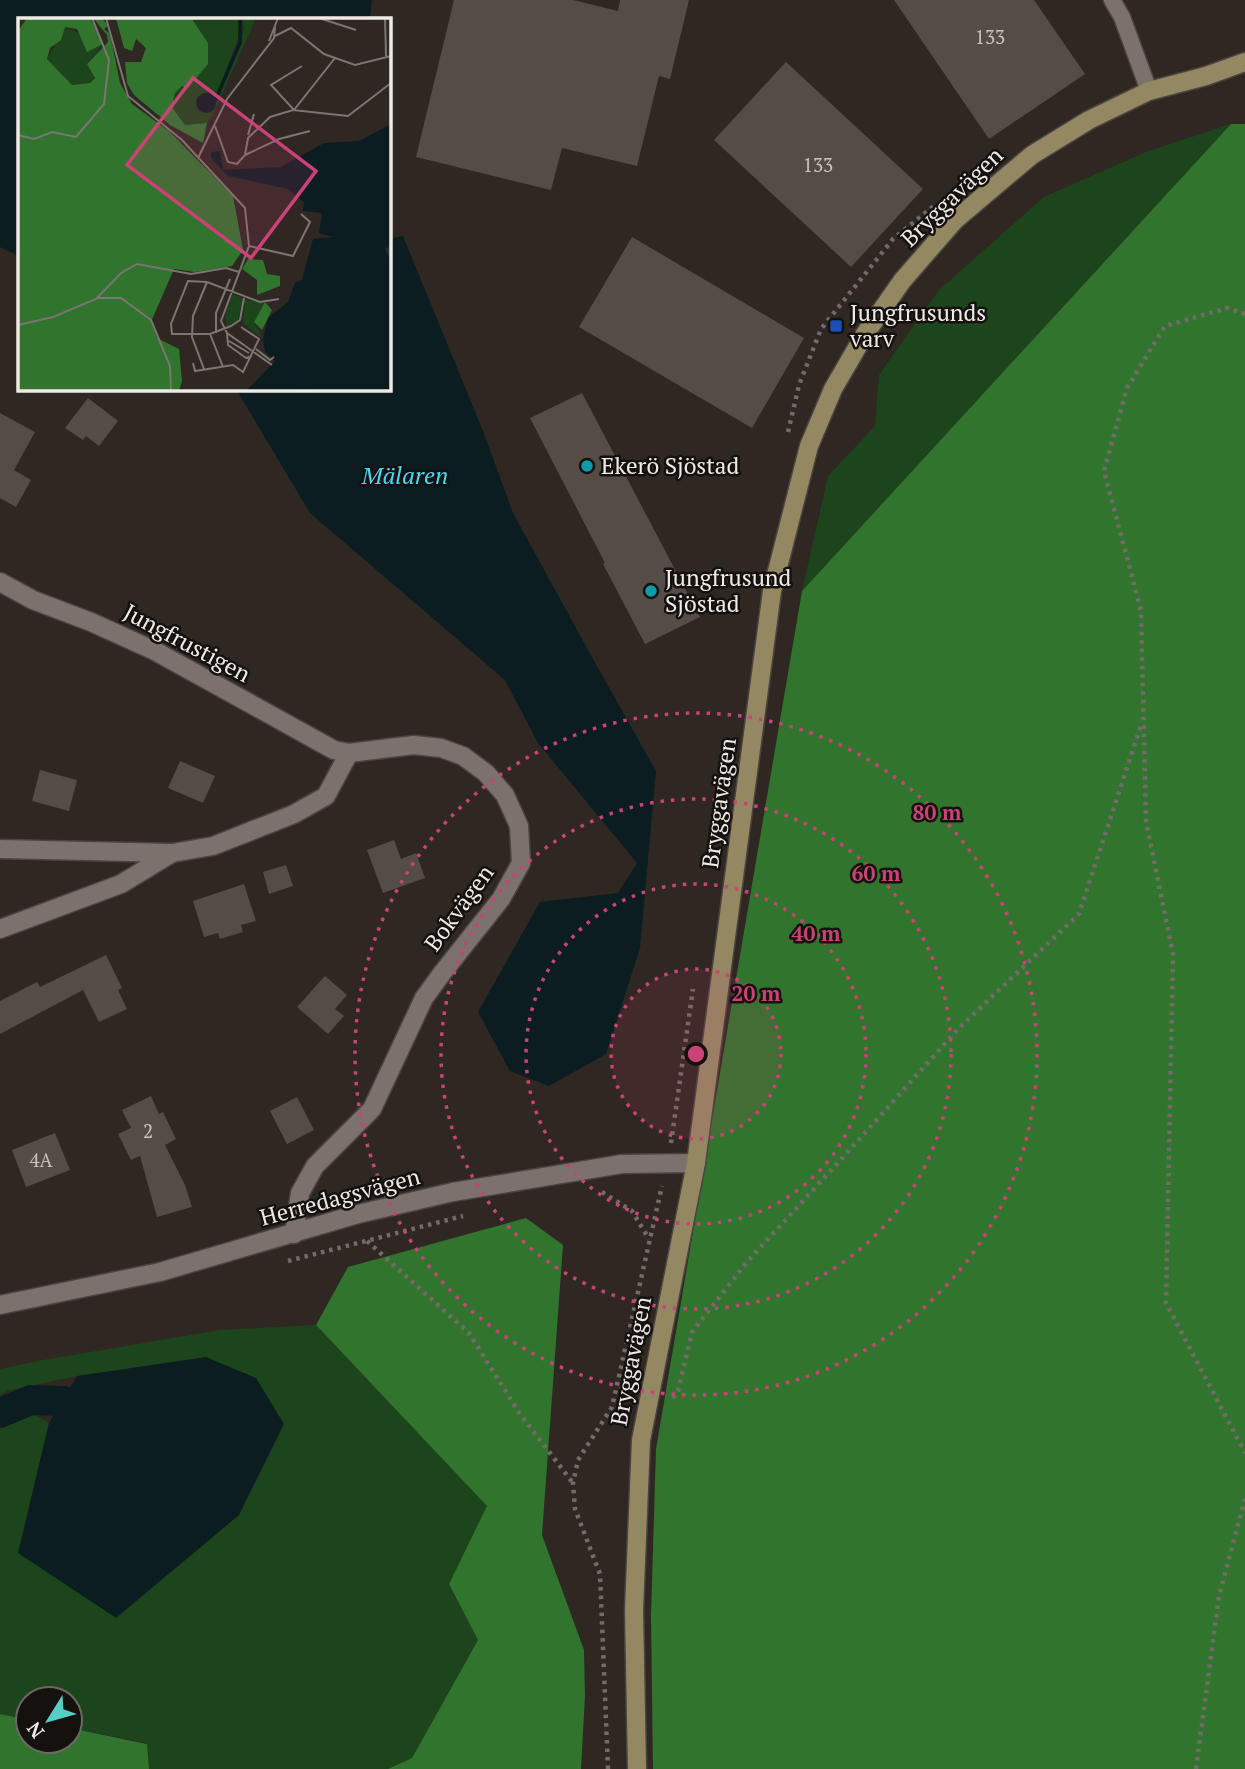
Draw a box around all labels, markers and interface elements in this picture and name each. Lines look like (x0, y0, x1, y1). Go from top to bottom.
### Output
inset map (18, 18, 390, 390)
house number: 133 (975, 24, 1005, 49)
street label: Bryggavägen (894, 140, 1010, 253)
house number: 133 (803, 152, 833, 177)
place label: Jungfrusunds varv (849, 297, 986, 354)
marker: Jungfrusunds varv (828, 318, 844, 334)
place label: Ekerö Sjöstad (601, 450, 739, 481)
marker: Ekerö Sjöstad (579, 458, 595, 474)
water label: Mälaren (361, 459, 448, 491)
place label: Jungfrusund Sjöstad (665, 562, 792, 619)
marker: Jungfrusund Sjöstad (643, 583, 659, 599)
street label: Jungfrustigen (118, 596, 256, 689)
street label: Bryggavägen (694, 736, 743, 870)
text: 80 m (913, 798, 962, 826)
street label: Bokvägen (417, 858, 501, 957)
text: 60 m (852, 859, 901, 887)
text: 40 m (792, 919, 841, 947)
text: 20 m (732, 979, 781, 1007)
centre of rings (684, 1042, 708, 1066)
house number: 2 (143, 1118, 153, 1143)
house number: 4A (29, 1147, 53, 1172)
street label: Herredagsvägen (256, 1160, 424, 1233)
street label: Bryggavägen (603, 1293, 658, 1428)
north arrow (14, 1685, 84, 1755)
text: N (20, 1717, 49, 1744)

